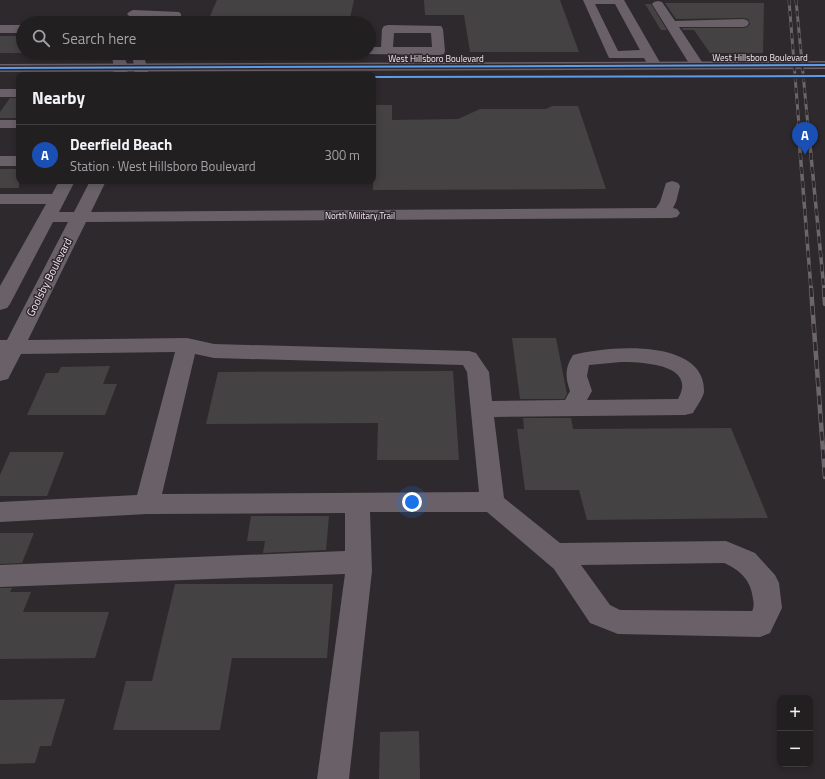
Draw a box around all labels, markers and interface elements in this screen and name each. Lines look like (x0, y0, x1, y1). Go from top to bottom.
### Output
search box (16, 16, 376, 60)
icon: search (30, 27, 52, 49)
text: Search here (62, 27, 136, 50)
street label: West Hillsboro Boulevard (712, 51, 808, 64)
street label: West Hillsboro Boulevard (388, 52, 484, 65)
text: Nearby (32, 85, 85, 111)
pin: A (792, 122, 818, 155)
text: Deerfield Beach (70, 133, 172, 156)
text: A (41, 145, 49, 165)
text: 300 m (324, 145, 360, 165)
text: Station · West Hillsboro Boulevard (70, 156, 256, 176)
street label: North Military Trail (325, 209, 395, 222)
street label: Goolsby Boulevard (22, 235, 76, 319)
your location (402, 492, 422, 512)
map controls (777, 695, 813, 767)
button: + (777, 695, 813, 731)
button: − (777, 731, 813, 767)

